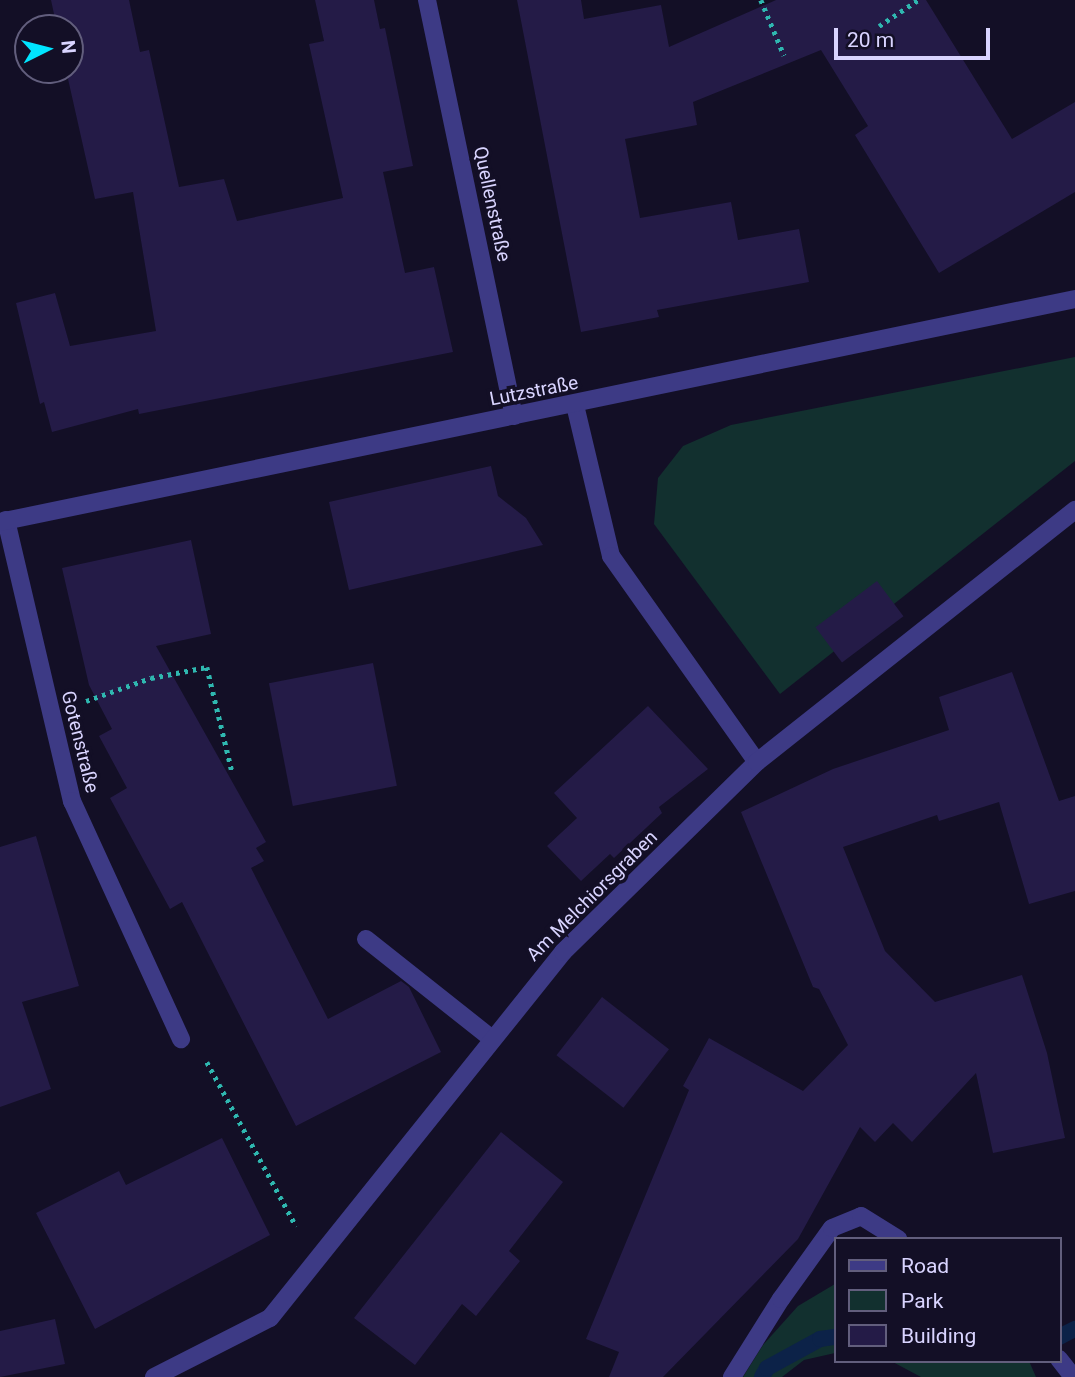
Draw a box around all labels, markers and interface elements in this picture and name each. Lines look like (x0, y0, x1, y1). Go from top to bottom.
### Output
north arrow (14, 14, 84, 84)
scale bar (837, 14, 993, 58)
text: 20 m (847, 28, 894, 52)
text: N (56, 39, 81, 55)
street label: Quellenstraße (469, 144, 515, 264)
street label: Lutzstraße (488, 371, 580, 411)
street label: Gotenstraße (56, 689, 104, 795)
street label: Am Melchiorsgraben (522, 826, 662, 966)
legend (834, 1237, 1061, 1363)
text: Road (901, 1254, 949, 1278)
text: Park (901, 1289, 943, 1313)
text: Building (901, 1324, 976, 1348)

